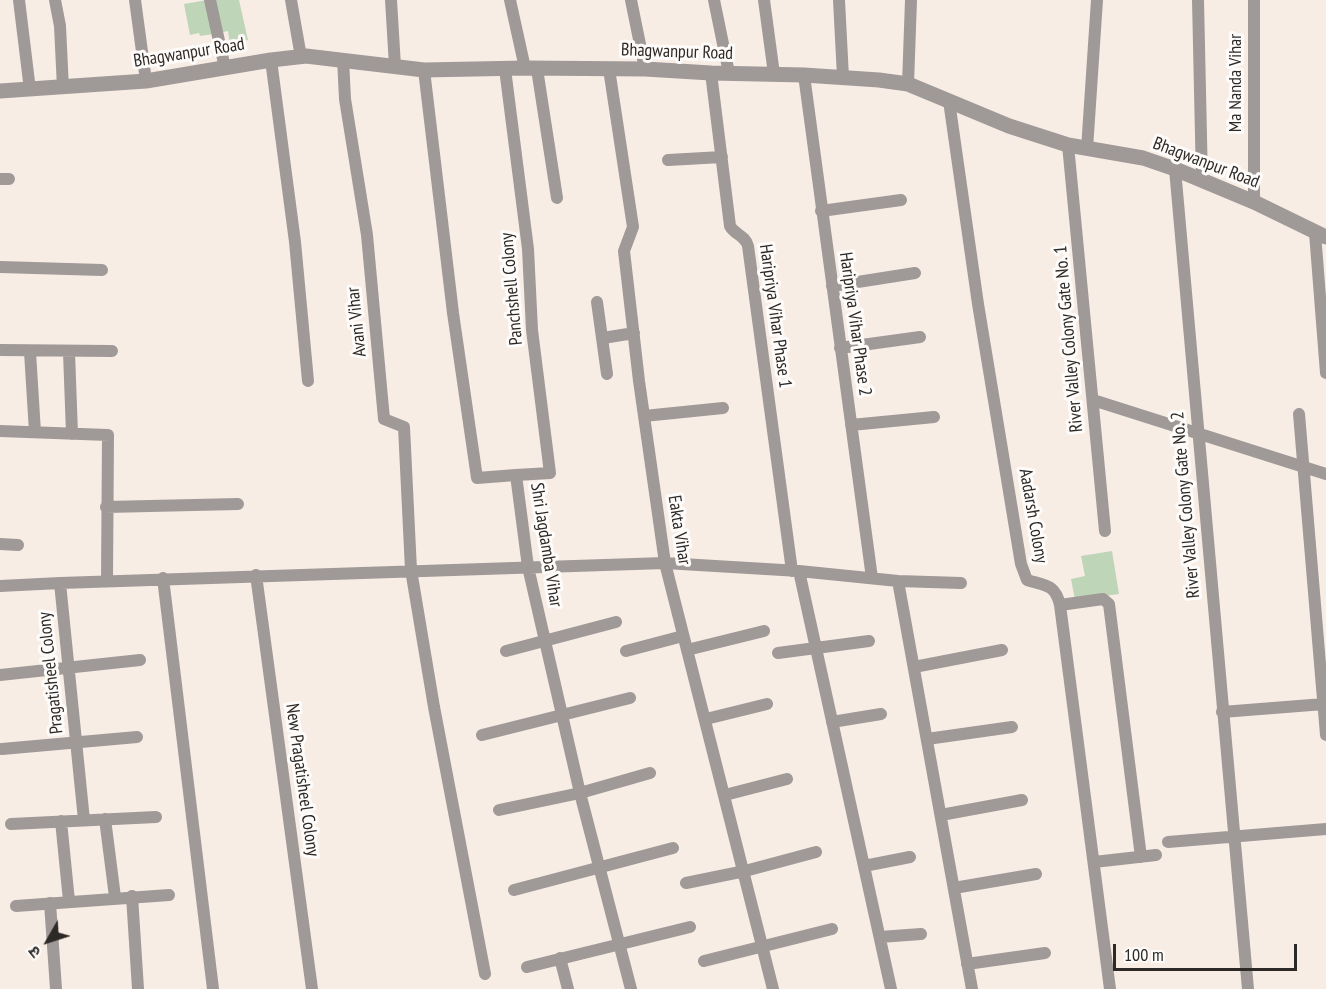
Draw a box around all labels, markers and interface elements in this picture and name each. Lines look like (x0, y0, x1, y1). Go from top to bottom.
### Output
street label: Bhagwanpur Road (132, 34, 246, 72)
street label: Ma Nanda Vihar (1225, 34, 1247, 132)
street label: Bhagwanpur Road (621, 39, 733, 65)
street label: Bhagwanpur Road (1150, 133, 1262, 193)
street label: Panchshell Colony (496, 232, 528, 346)
street label: Haripriya Vihar Phase 1 (754, 243, 796, 389)
street label: River Valley Colony Gate No. 1 (1050, 245, 1088, 433)
street label: Haripriya Vihar Phase 2 (834, 251, 876, 397)
street label: Avani Vihar (343, 286, 371, 358)
street label: River Valley Colony Gate No. 2 (1167, 411, 1205, 599)
street label: Aadarsh Colony (1014, 467, 1052, 565)
street label: Shri Jagdamba Vihar (526, 481, 566, 609)
street label: Eakta Vihar (663, 494, 695, 566)
street label: Pragatisheel Colony (34, 611, 68, 735)
street label: New Pragatisheel Colony (281, 702, 323, 858)
north arrow (18, 911, 78, 971)
scale bar (1116, 932, 1300, 970)
text: उ (23, 942, 45, 962)
text: 100 m (1124, 943, 1164, 966)

